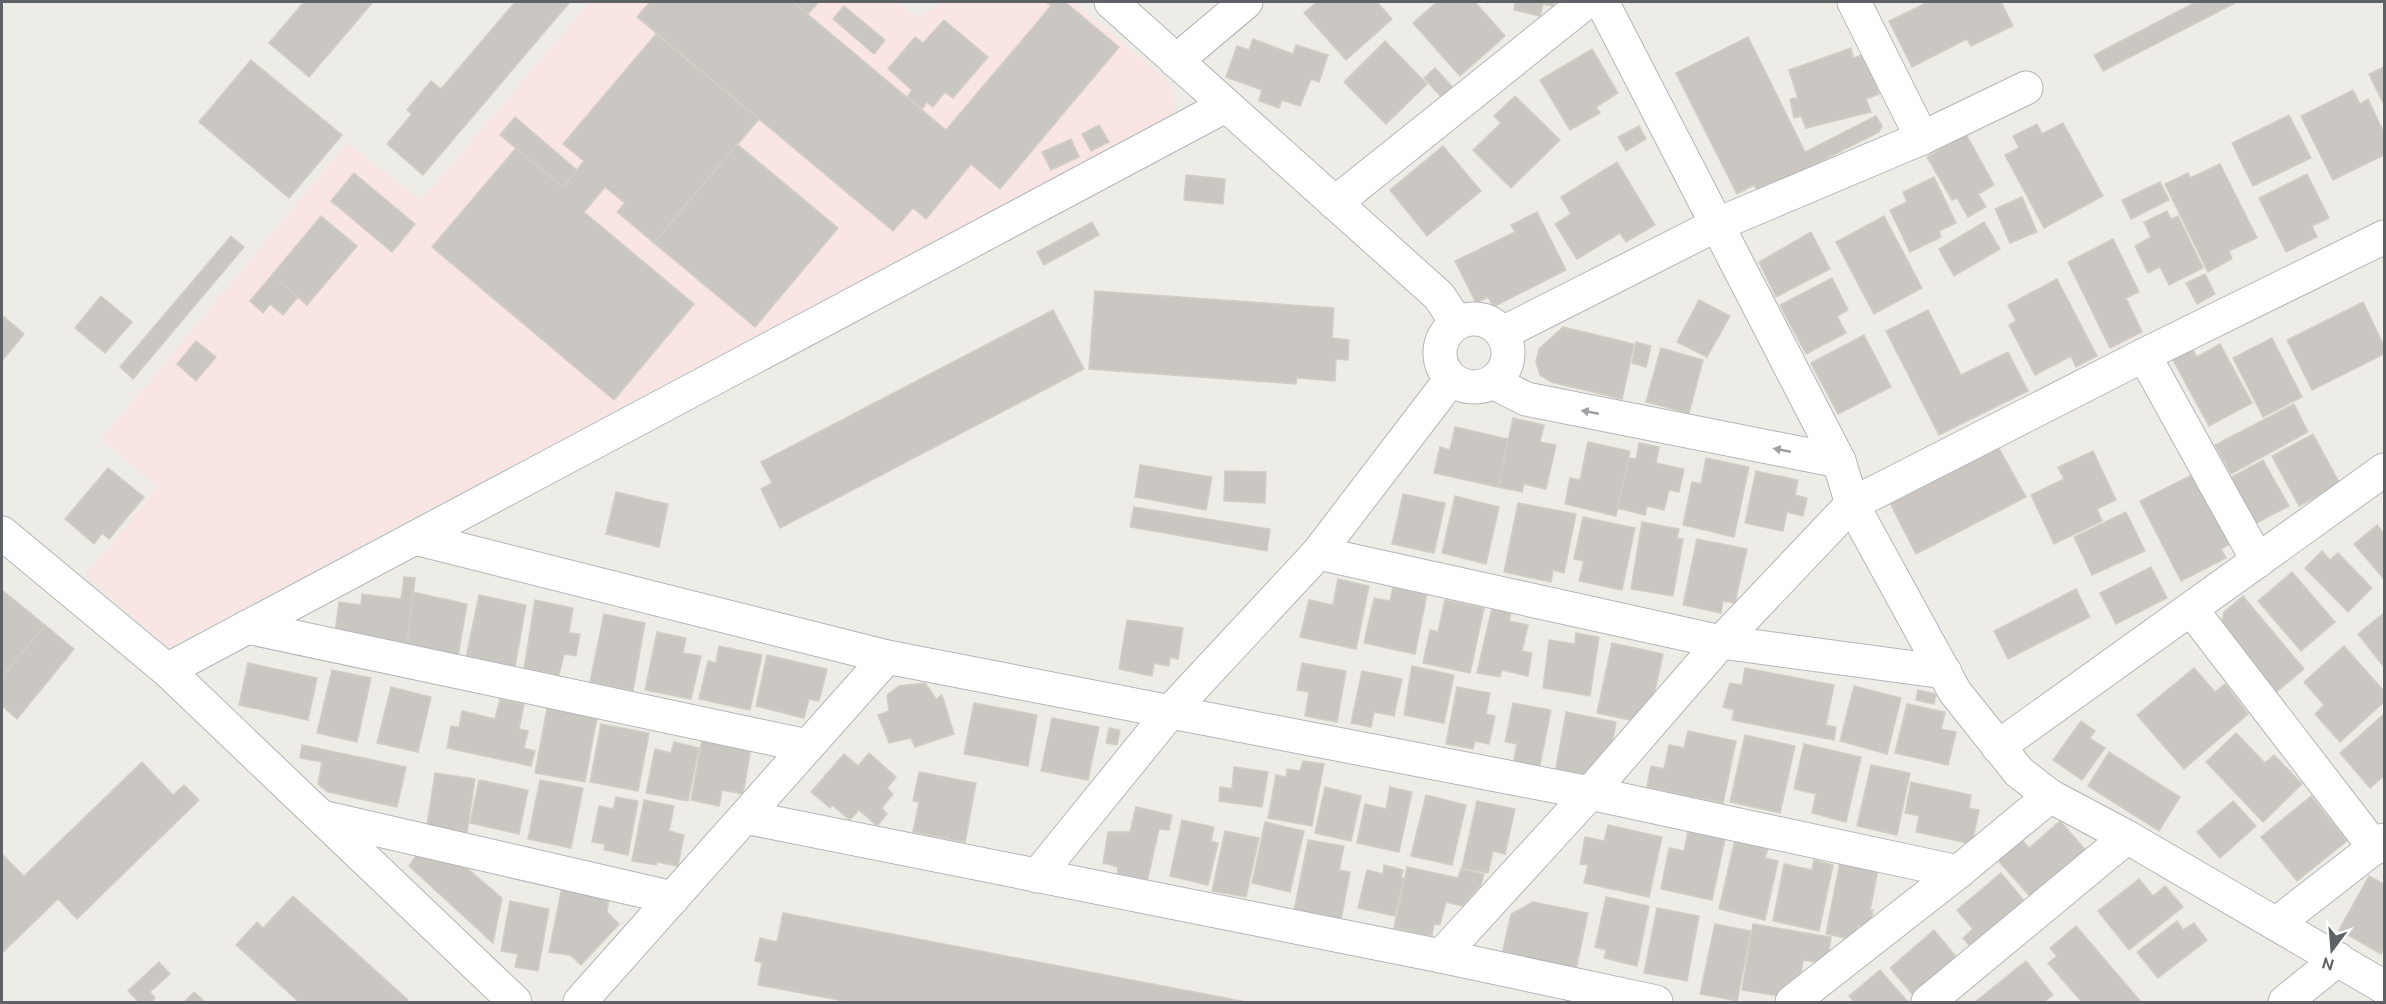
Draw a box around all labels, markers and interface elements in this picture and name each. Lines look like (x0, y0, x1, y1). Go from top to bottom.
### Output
one-way arrow (1581, 407, 1600, 416)
one-way arrow (1772, 445, 1791, 454)
north arrow (2302, 920, 2362, 980)
text: N (2320, 954, 2336, 975)

